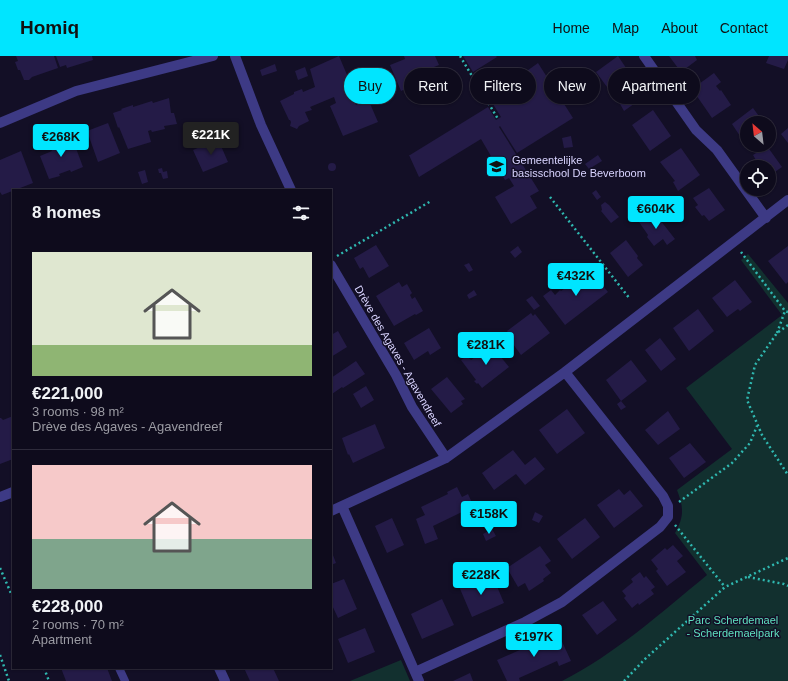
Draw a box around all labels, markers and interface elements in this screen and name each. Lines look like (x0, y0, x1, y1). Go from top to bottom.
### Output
text: Homiq (20, 17, 79, 38)
text: Home (553, 20, 590, 36)
text: Map (612, 20, 639, 36)
text: About (661, 20, 698, 36)
text: Contact (720, 20, 768, 36)
chip: Buy (344, 68, 396, 104)
chip: Rent (404, 68, 462, 104)
chip: Filters (470, 68, 536, 104)
chip: New (544, 68, 600, 104)
chip: Apartment (608, 68, 700, 104)
north arrow (740, 116, 776, 152)
map controls (740, 116, 776, 196)
pin: €221K (183, 122, 239, 156)
pin: €268K (33, 124, 89, 158)
text: €221K (192, 127, 230, 142)
text: €268K (42, 129, 80, 144)
school or university icon: Gemeentelijke basisschool De Beverboom (483, 153, 509, 179)
place label: Gemeentelijke basisschool De Beverboom (512, 154, 646, 179)
button: locate (740, 160, 776, 196)
pin: €604K (628, 196, 684, 230)
text: €604K (637, 201, 675, 216)
icon: filters (290, 202, 312, 224)
text: 8 homes (32, 203, 101, 222)
pin: €432K (548, 263, 604, 297)
text: €432K (557, 268, 595, 283)
icon: home (136, 278, 208, 350)
street label: Drève des Agaves - Agavendreef (353, 283, 444, 429)
pin: €281K (458, 332, 514, 366)
text: €281K (467, 337, 505, 352)
text: €221,000 (32, 384, 103, 403)
text: 3 rooms · 98 m² (32, 404, 124, 419)
text: Drève des Agaves - Agavendreef (32, 419, 222, 434)
icon: home (136, 491, 208, 563)
pin: €158K (461, 501, 517, 535)
text: €158K (470, 506, 508, 521)
pin: €228K (453, 562, 509, 596)
text: €228K (462, 567, 500, 582)
text: €228,000 (32, 597, 103, 616)
park label: Parc Scherdemael - Scherdemaelpark (687, 614, 780, 639)
text: 2 rooms · 70 m² (32, 617, 124, 632)
pin: €197K (506, 624, 562, 658)
text: €197K (515, 629, 553, 644)
text: Apartment (32, 632, 92, 647)

